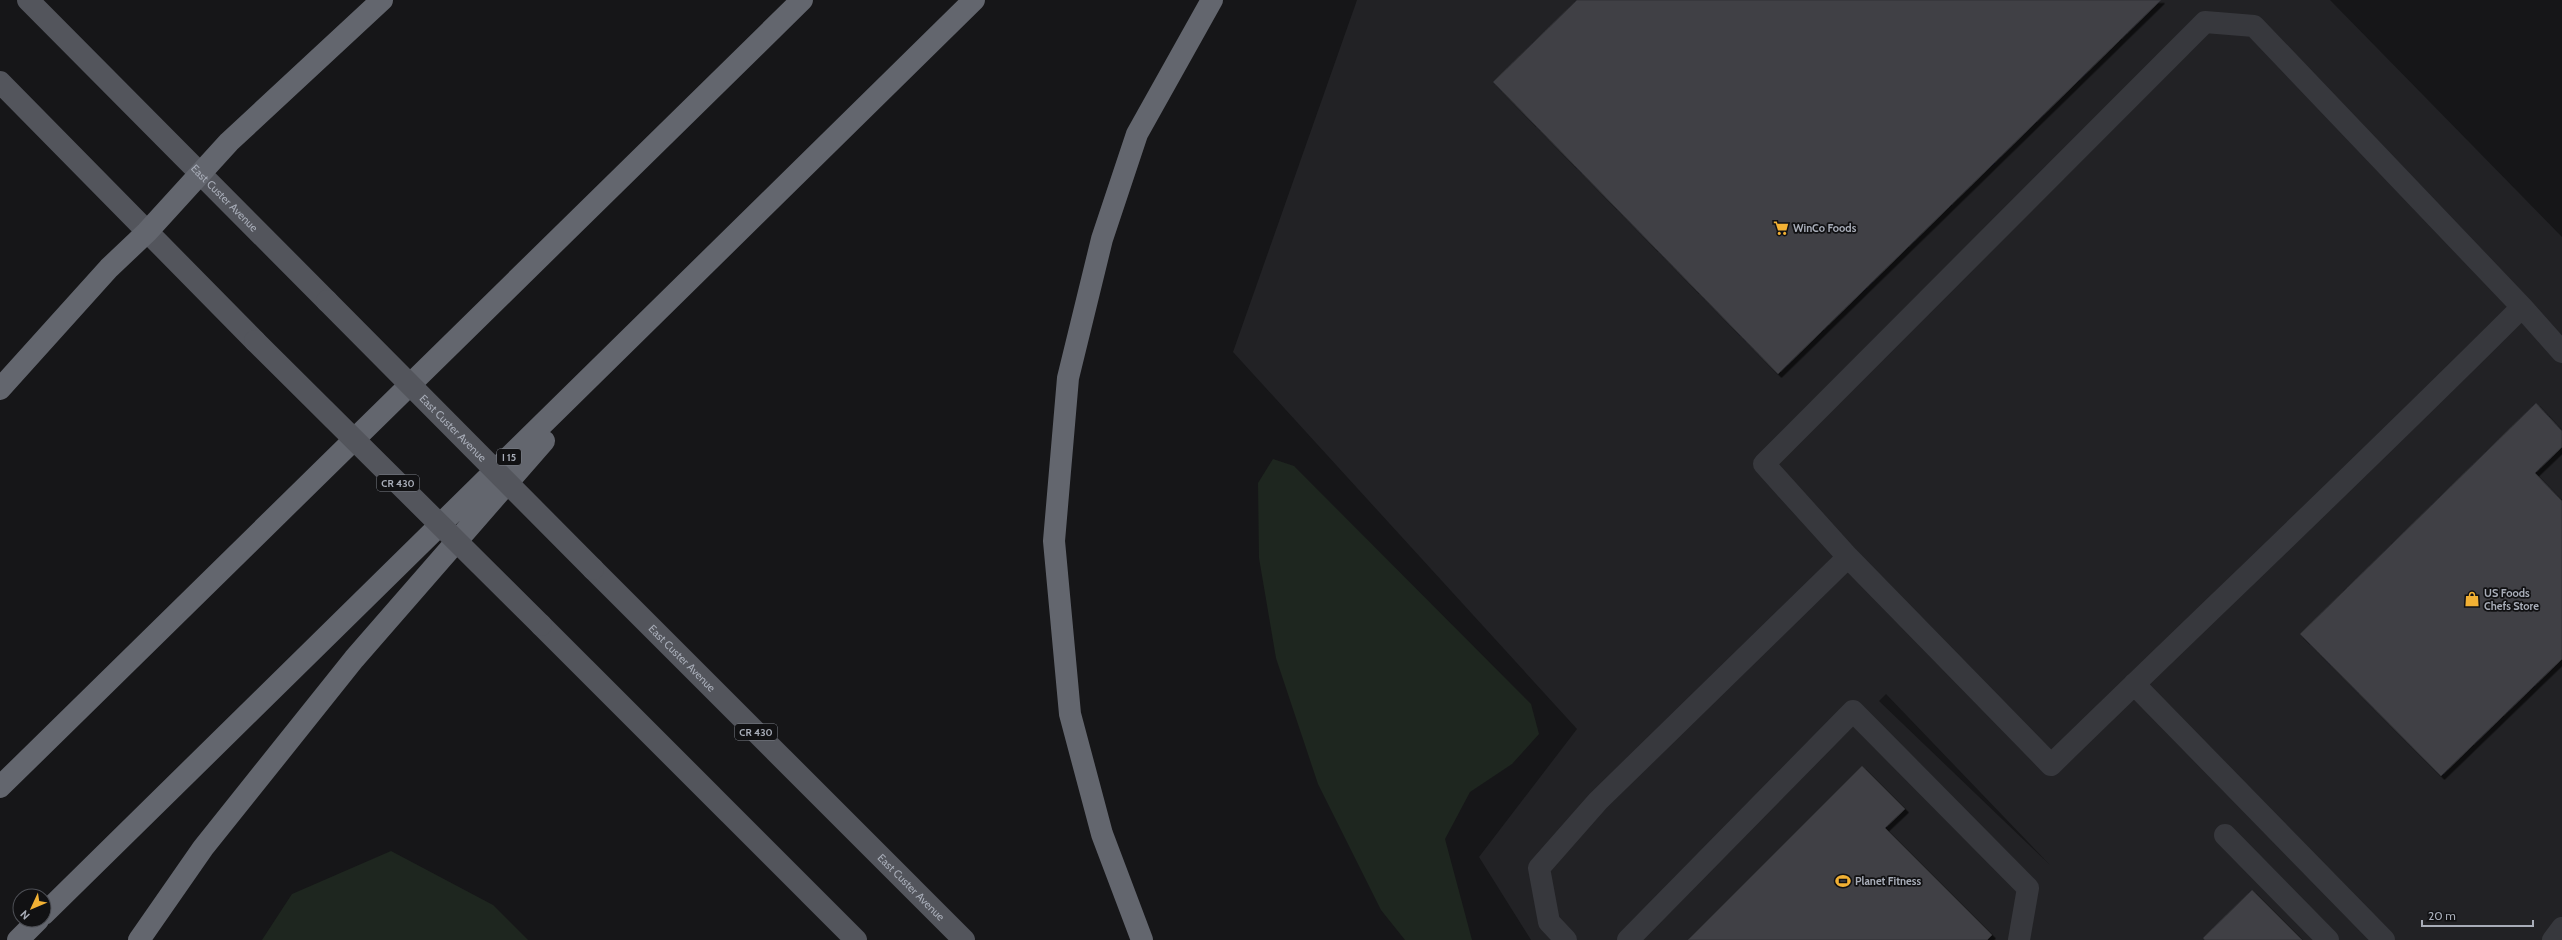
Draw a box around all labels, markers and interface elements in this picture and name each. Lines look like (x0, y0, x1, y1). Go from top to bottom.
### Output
street label: East Custer Avenue (188, 161, 261, 235)
supermarket icon: WinCo Foods (1772, 219, 1790, 237)
place label: WinCo Foods (1793, 221, 1857, 235)
street label: East Custer Avenue (417, 391, 490, 465)
road number: I 15 (497, 449, 521, 465)
road number: CR 430 (377, 475, 419, 491)
place label: US Foods Chefs Store (2484, 586, 2539, 613)
shop icon: US Foods Chefs Store (2463, 590, 2481, 608)
street label: East Custer Avenue (646, 622, 719, 695)
road number: CR 430 (735, 724, 777, 740)
street label: East Custer Avenue (875, 851, 948, 924)
sports icon: Planet Fitness (1834, 872, 1852, 890)
place label: Planet Fitness (1855, 874, 1921, 888)
north arrow (12, 888, 52, 928)
scale bar (2422, 902, 2533, 928)
text: N (17, 907, 33, 923)
text: 20 m (2428, 908, 2456, 923)

